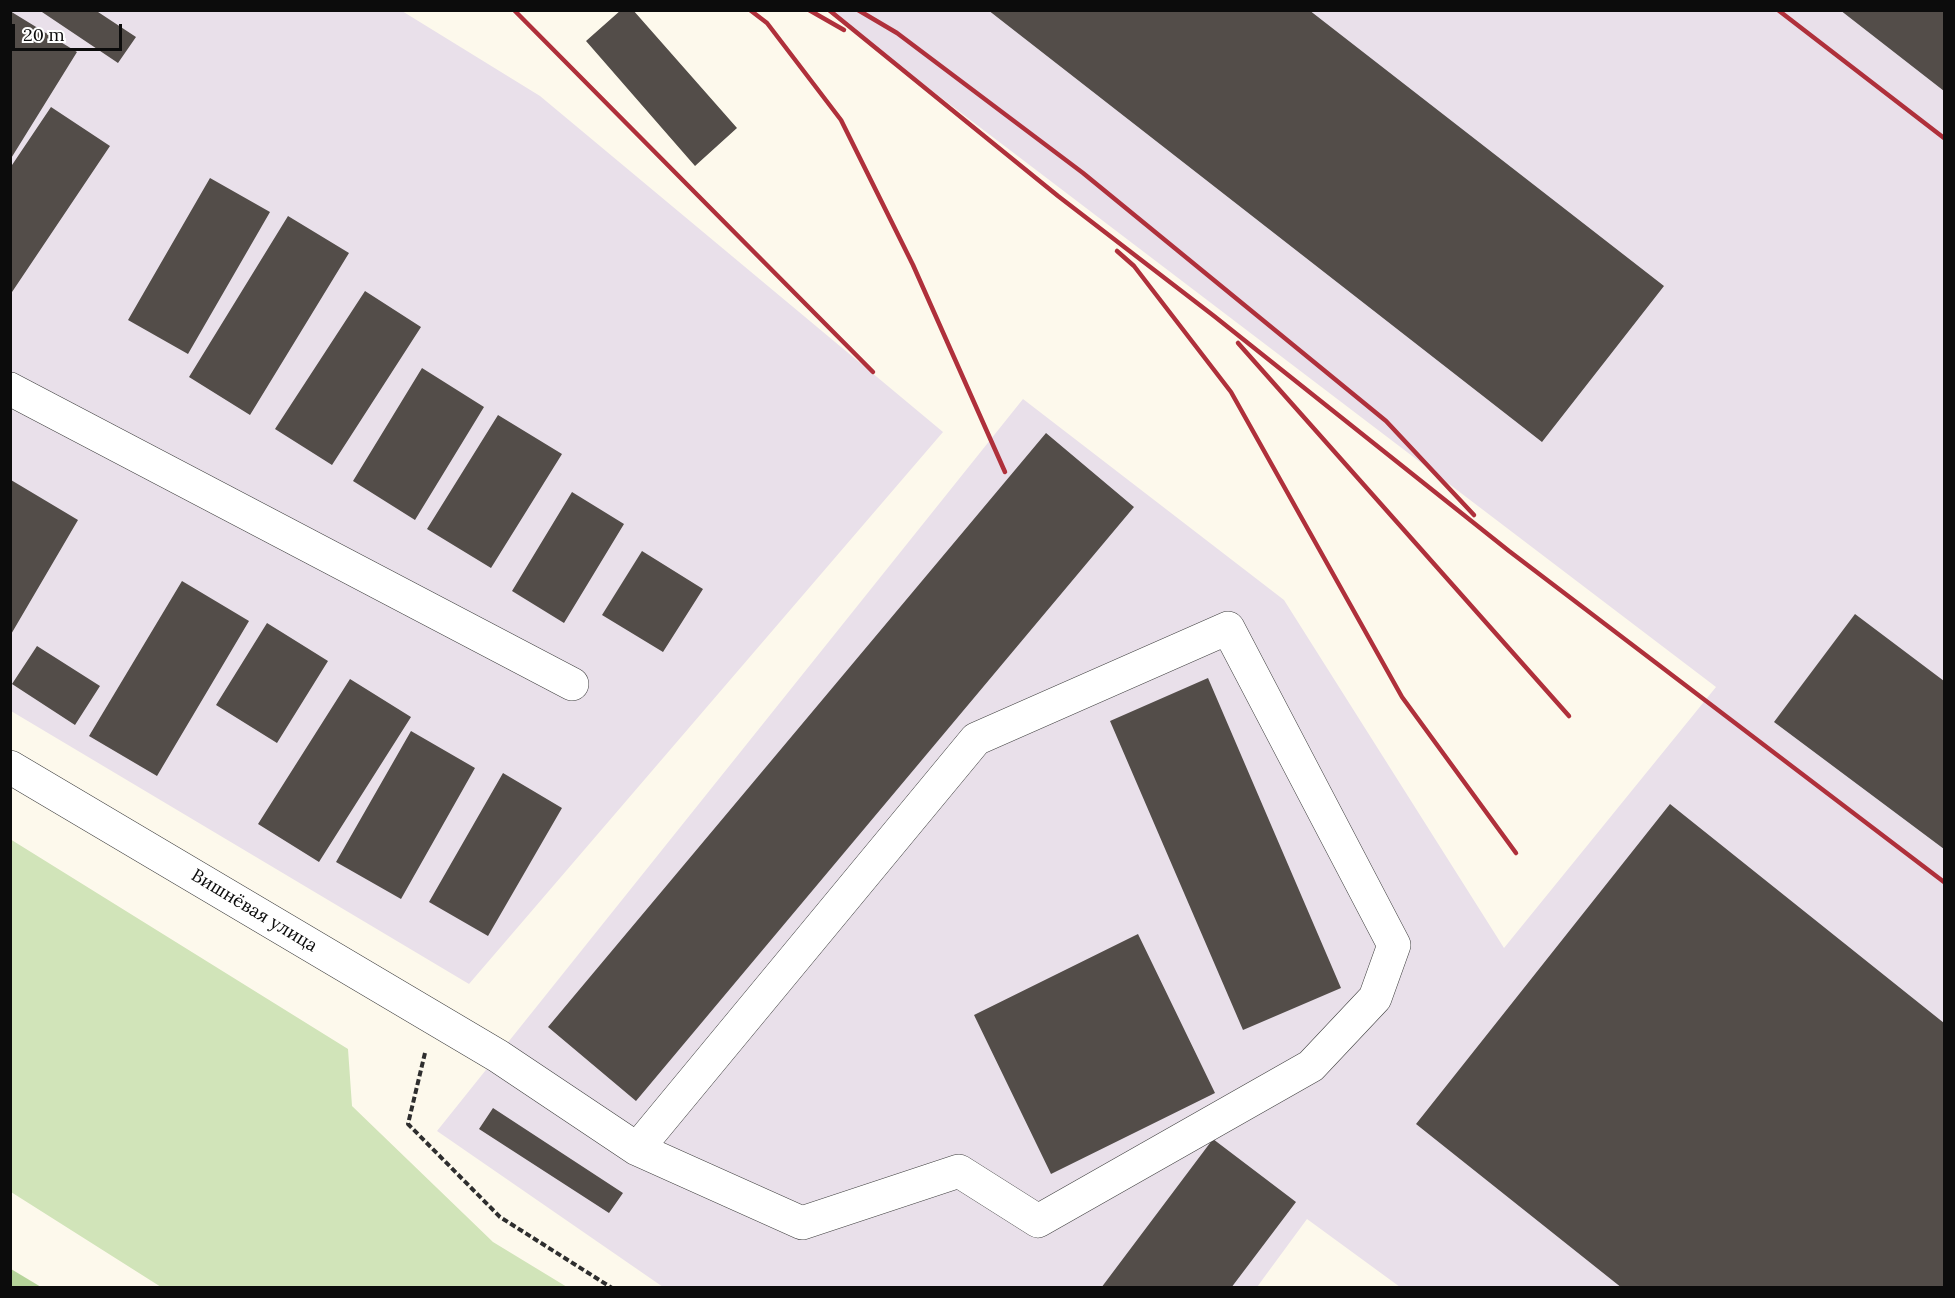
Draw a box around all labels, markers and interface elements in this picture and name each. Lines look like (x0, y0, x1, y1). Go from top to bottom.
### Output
scale bar (15, 12, 124, 50)
text: 20 m (23, 23, 65, 46)
street label: Вишнёвая улица (187, 865, 321, 957)

